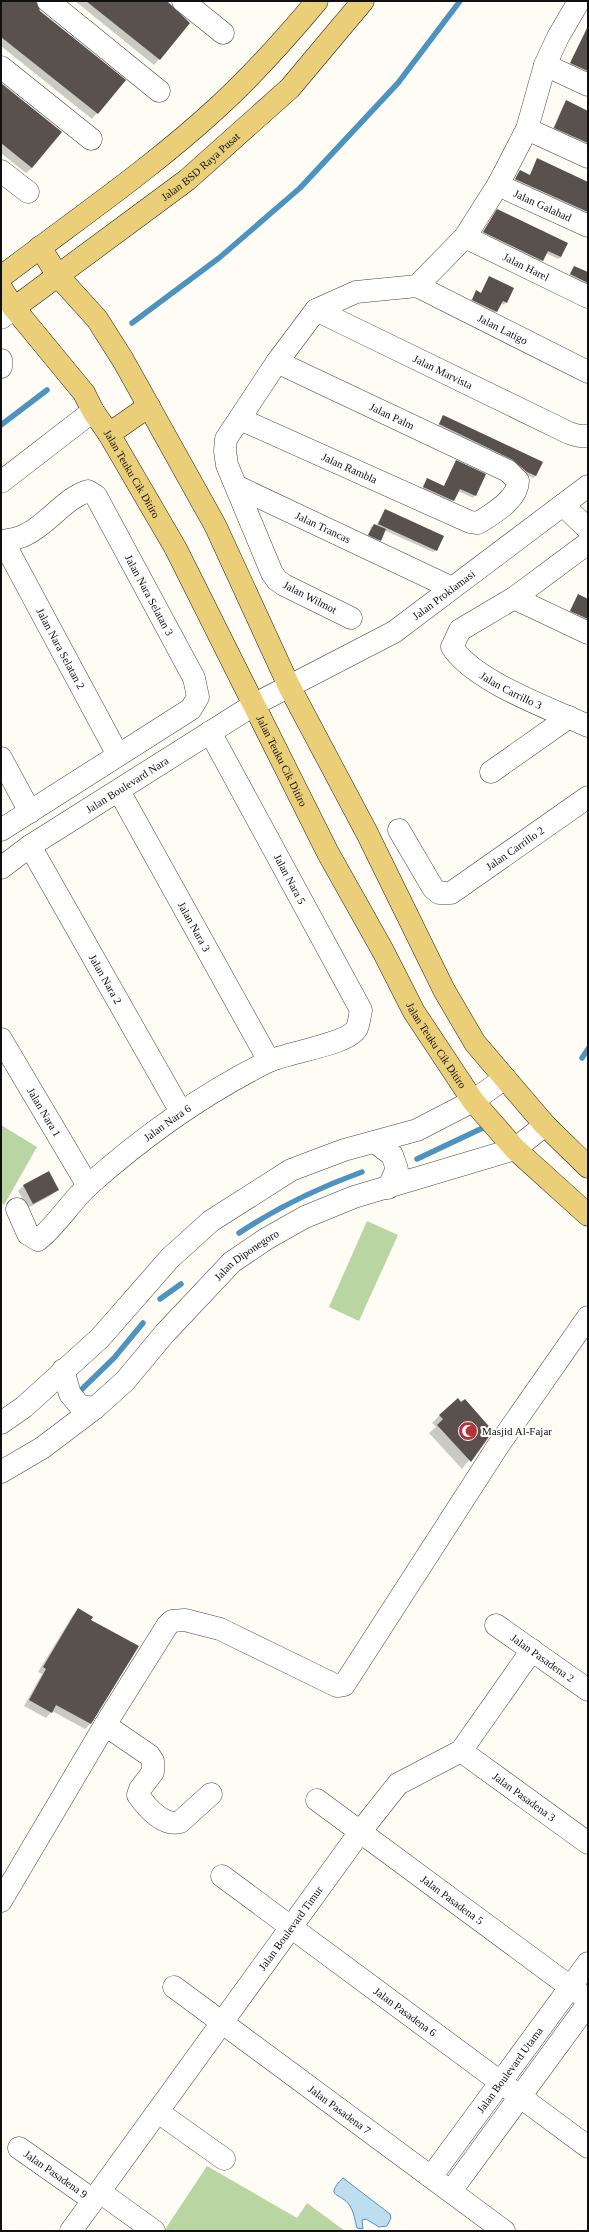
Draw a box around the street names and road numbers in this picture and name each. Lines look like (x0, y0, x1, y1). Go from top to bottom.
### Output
street label: Jalan BSD Raya Pusat (159, 130, 242, 203)
street label: Jalan Galahad (512, 187, 574, 224)
street label: Jalan Harel (501, 250, 551, 283)
street label: Jalan Latigo (476, 312, 530, 347)
street label: Jalan Marvista (411, 352, 475, 391)
street label: Jalan Palm (368, 400, 417, 432)
street label: Jalan Teuku Cik Ditiro (102, 427, 163, 520)
street label: Jalan Rambla (320, 450, 379, 486)
street label: Jalan Trancas (293, 509, 353, 545)
street label: Jalan Nara Selatan 3 (123, 552, 176, 638)
street label: Jalan Proklamasi (410, 567, 477, 622)
street label: Jalan Wilmot (281, 578, 339, 616)
street label: Jalan Nara Selatan 2 (34, 606, 87, 691)
street label: Jalan Carrillo 3 (478, 669, 544, 711)
street label: Jalan Teuku Cik Ditiro (254, 713, 310, 809)
street label: Jalan Boulevard Nara (83, 754, 171, 815)
street label: Jalan Carrillo 2 (484, 824, 546, 873)
street label: Jalan Nara 5 (272, 852, 308, 907)
street label: Jalan Nara 3 (176, 900, 213, 954)
street label: Jalan Nara 2 (87, 952, 124, 1006)
street label: Jalan Teuku Cik Ditiro (404, 1000, 469, 1091)
street label: Jalan Nara 1 (25, 1085, 63, 1139)
street label: Jalan Nara 6 (141, 1102, 193, 1144)
street label: Jalan Diponegoro (212, 1227, 281, 1283)
street label: Jalan Pasadena 2 (509, 1631, 576, 1684)
street label: Jalan Pasadena 3 (490, 1770, 558, 1824)
street label: Jalan Pasadena 5 (419, 1873, 486, 1927)
street label: Jalan Boulevard Timur (256, 1883, 325, 1972)
street label: Jalan Pasadena 6 (372, 1985, 439, 2039)
street label: Jalan Boulevard Utama (474, 2024, 545, 2115)
street label: Jalan Pasadena 7 (306, 2082, 374, 2137)
street label: Jalan Pasadena 9 (22, 2148, 90, 2201)

